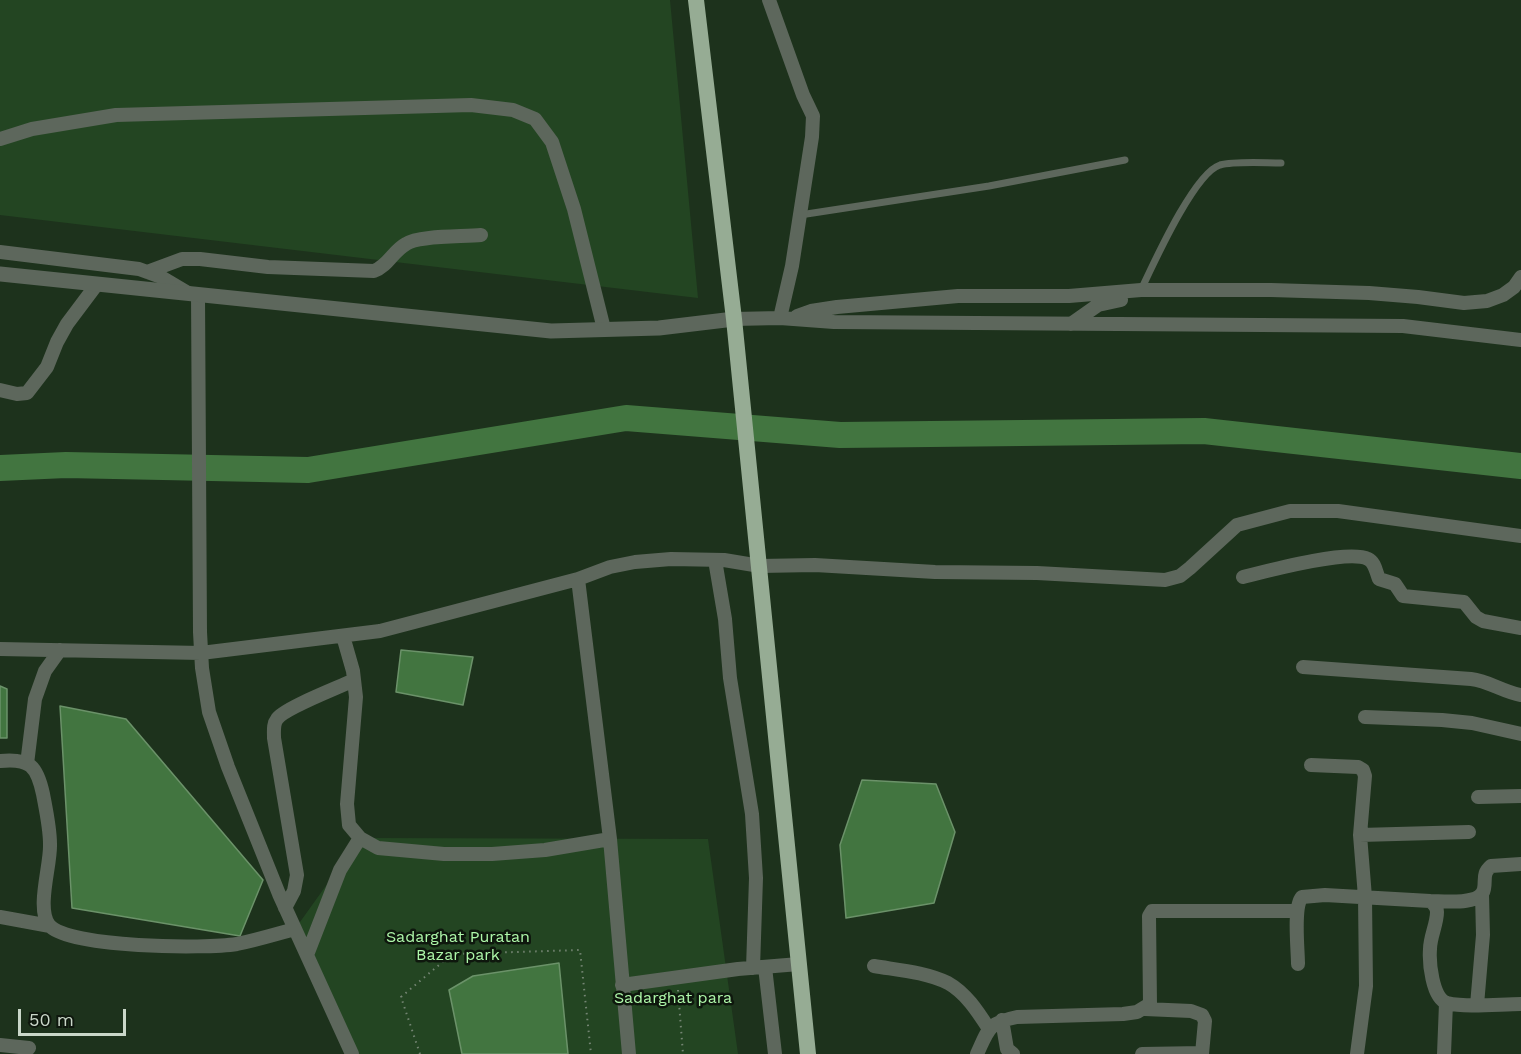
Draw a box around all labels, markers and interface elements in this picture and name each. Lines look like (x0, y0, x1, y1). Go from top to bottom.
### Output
park label: Sadarghat Puratan Bazar park (386, 927, 530, 965)
park label: Sadarghat para (614, 988, 732, 1008)
scale bar (21, 997, 129, 1035)
text: 50 m (29, 1009, 74, 1030)

